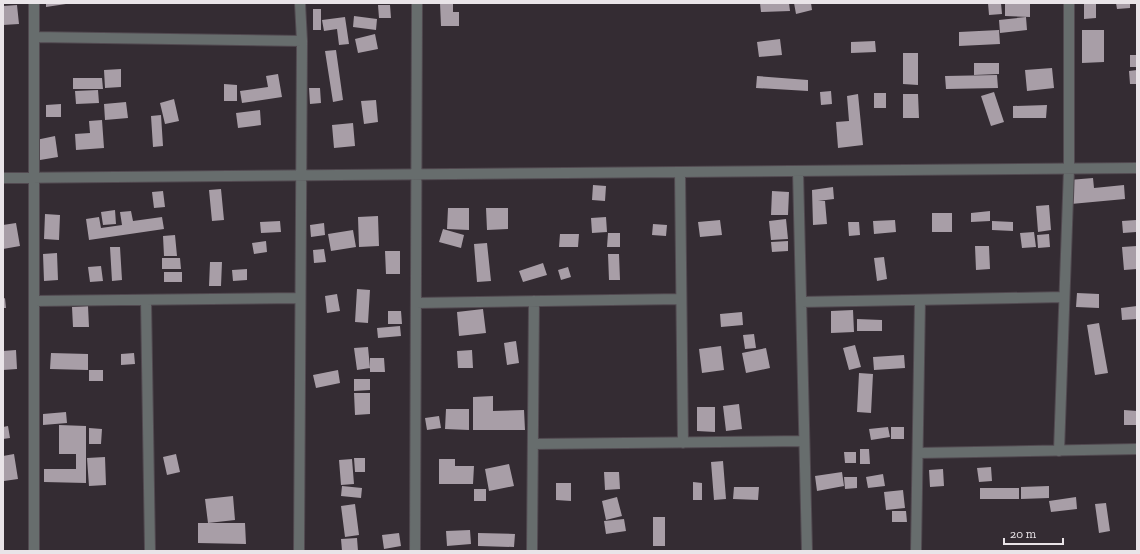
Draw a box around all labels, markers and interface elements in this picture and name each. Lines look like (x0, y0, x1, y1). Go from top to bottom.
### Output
scale bar (1004, 520, 1063, 546)
text: 20 m (1010, 527, 1037, 541)

